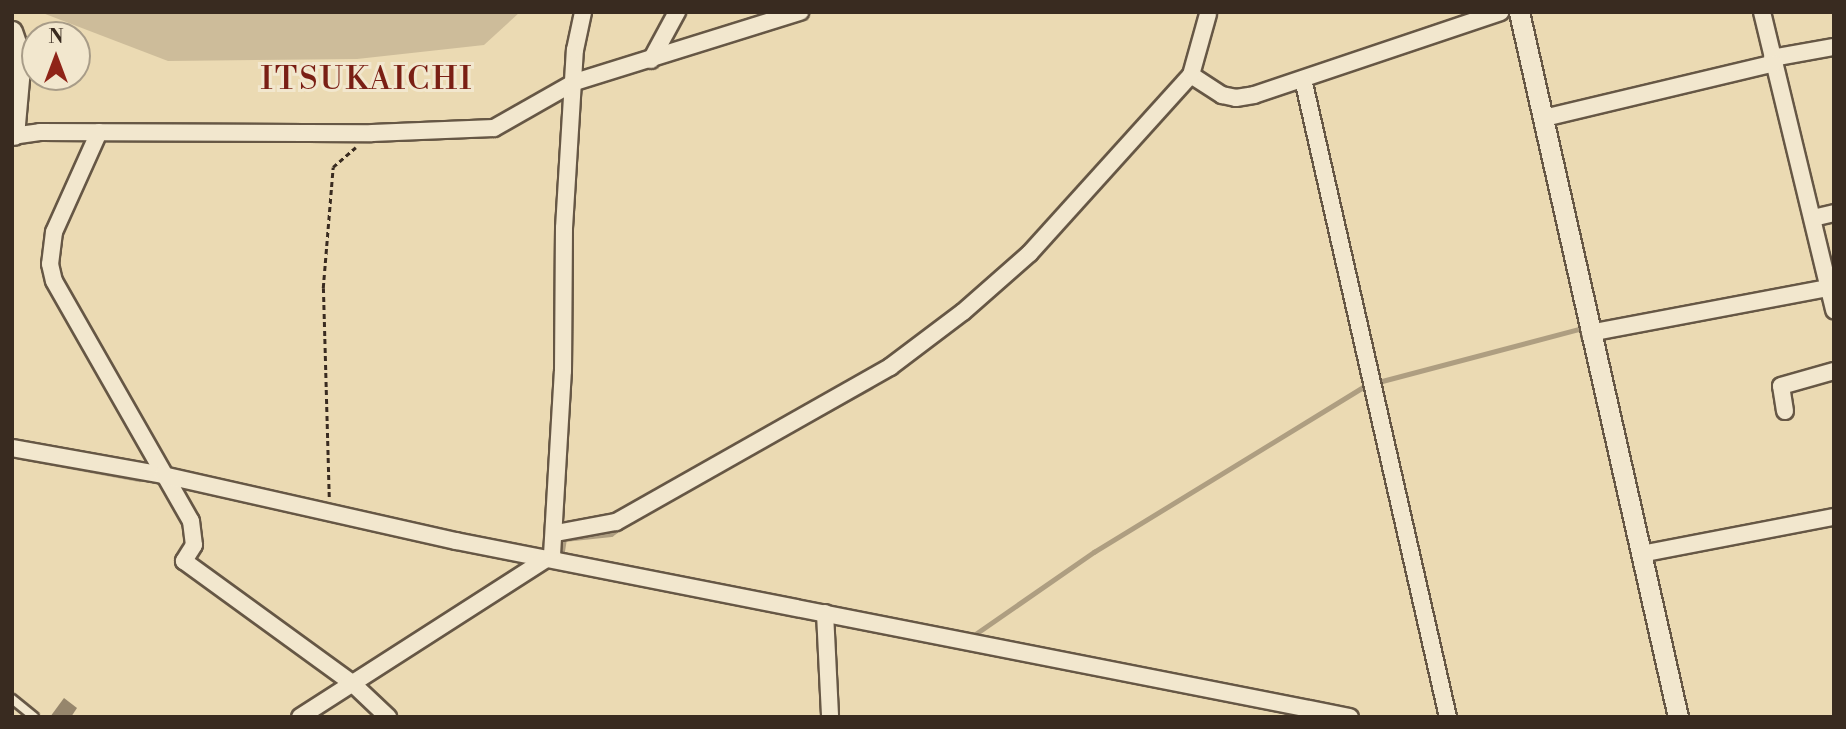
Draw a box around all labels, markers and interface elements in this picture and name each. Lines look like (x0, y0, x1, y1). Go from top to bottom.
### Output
north arrow (21, 21, 91, 91)
text: N (48, 25, 64, 49)
district label: ITSUKAICHI (262, 60, 472, 98)

